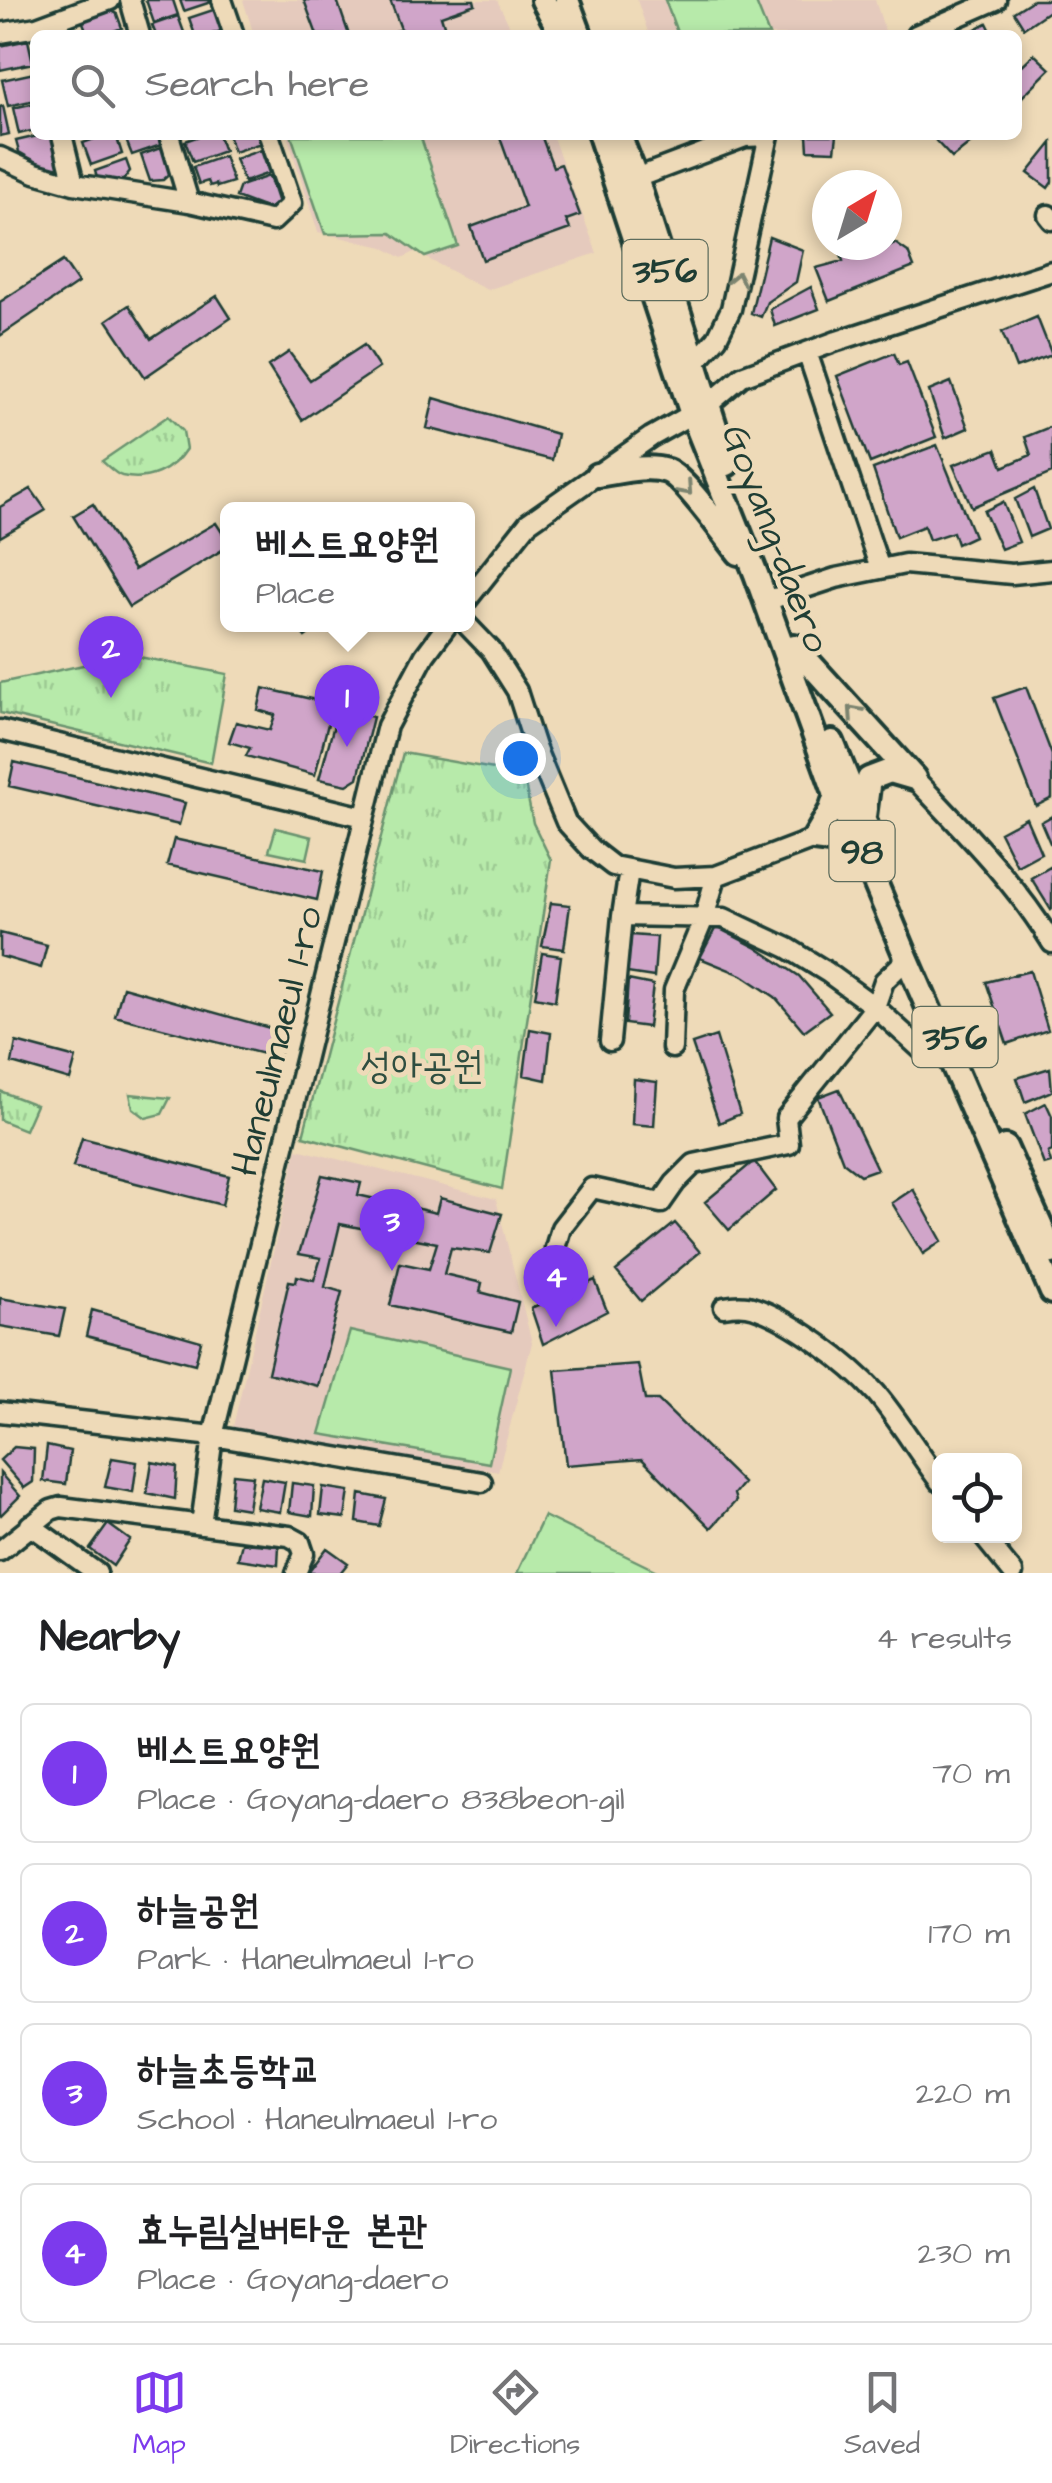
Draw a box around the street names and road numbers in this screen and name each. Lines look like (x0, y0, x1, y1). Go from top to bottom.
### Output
road number: 356 (622, 240, 708, 300)
street label: Goyang-daero (707, 417, 842, 660)
road number: 98 (830, 821, 894, 881)
street label: Haneulmaeul 1-ro (219, 901, 337, 1182)
road number: 356 (912, 1007, 998, 1067)

